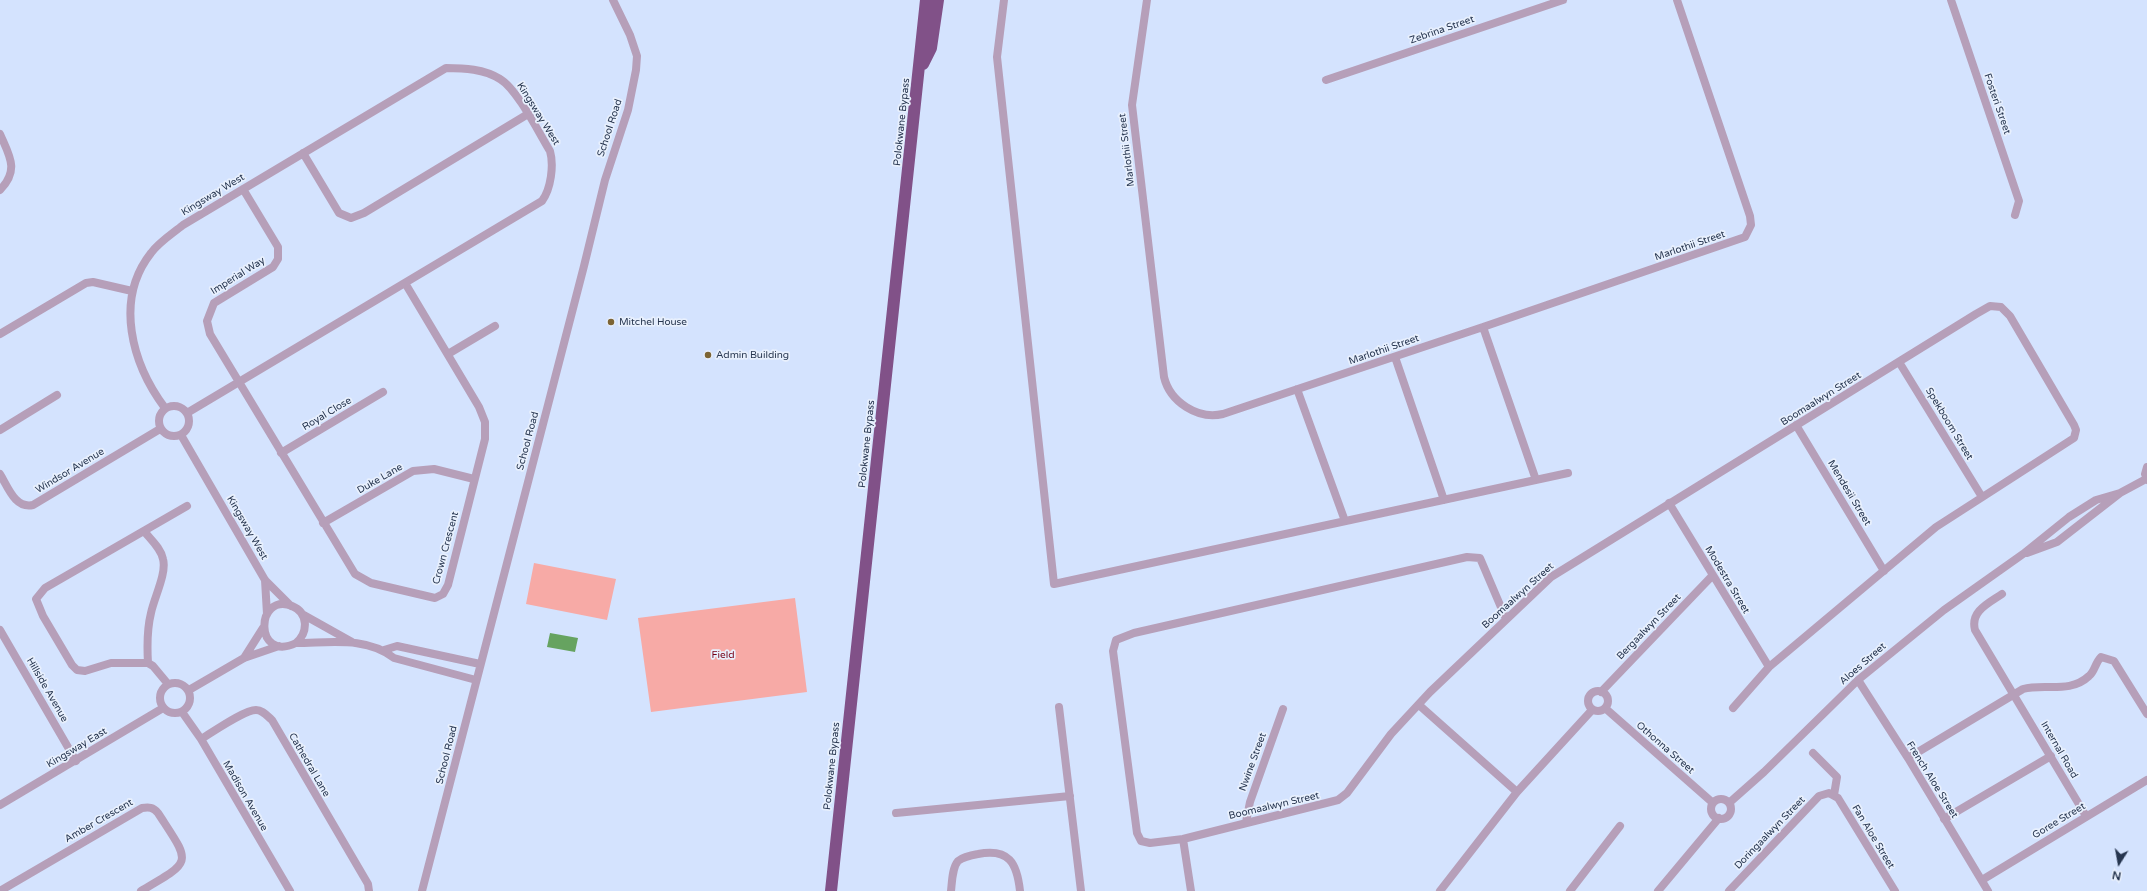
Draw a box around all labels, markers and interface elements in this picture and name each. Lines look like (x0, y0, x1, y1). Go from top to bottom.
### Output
street label: Zebrina Street (1408, 13, 1476, 47)
street label: Fosteri Street (1981, 72, 2013, 136)
street label: Polokwane Bypass (891, 78, 913, 166)
street label: Kingsway West (514, 80, 562, 148)
street label: School Road (595, 98, 625, 158)
street label: Marlothii Street (1117, 113, 1137, 187)
street label: Kingsway West (179, 171, 247, 219)
street label: Marlothii Street (1653, 228, 1727, 264)
street label: Imperial Way (209, 255, 267, 297)
place label: Mitchel House (619, 316, 687, 328)
marker: Mitchel House (606, 317, 616, 327)
street label: Marlothii Street (1347, 332, 1421, 368)
place label: Admin Building (716, 349, 789, 361)
marker: Admin Building (703, 350, 713, 360)
street label: Boomaalwyn Street (1779, 369, 1863, 429)
street label: Spekboom Street (1923, 386, 1975, 462)
street label: Royal Close (300, 395, 354, 433)
street label: Polokwane Bypass (856, 400, 878, 488)
street label: School Road (514, 410, 542, 472)
street label: Windsor Avenue (33, 446, 107, 496)
street label: Mendesii Street (1825, 458, 1873, 528)
street label: Duke Lane (355, 461, 405, 497)
street label: Kingsway West (224, 494, 270, 562)
street label: Crown Crescent (431, 510, 461, 586)
street label: Modestra Street (1702, 544, 1752, 616)
street label: Boomaalwyn Street (1480, 561, 1556, 631)
street label: Bergaalwyn Street (1615, 592, 1683, 662)
street label: Aloes Street (1837, 641, 1889, 687)
park label: Field (712, 649, 734, 661)
street label: Hillside Avenue (24, 656, 70, 724)
street label: Othonna Street (1633, 719, 1697, 777)
street label: Internal Road (2038, 719, 2080, 781)
street label: Polokwane Bypass (821, 722, 843, 810)
street label: School Road (434, 724, 460, 786)
street label: Kingsway East (45, 725, 109, 771)
street label: Cathedral Lane (286, 731, 332, 799)
street label: Nwine Street (1237, 731, 1269, 793)
street label: French Aloe Street (1904, 739, 1960, 821)
street label: Madison Avenue (220, 759, 270, 833)
street label: Boomaalwyn Street (1228, 790, 1320, 822)
street label: Doringaalwyn Street (1732, 794, 1808, 872)
street label: Amber Crescent (63, 797, 135, 845)
street label: Goree Street (2030, 800, 2088, 842)
street label: Fan Aloe Street (1849, 803, 1897, 871)
north arrow (2099, 843, 2139, 883)
text: N (2111, 868, 2122, 882)

